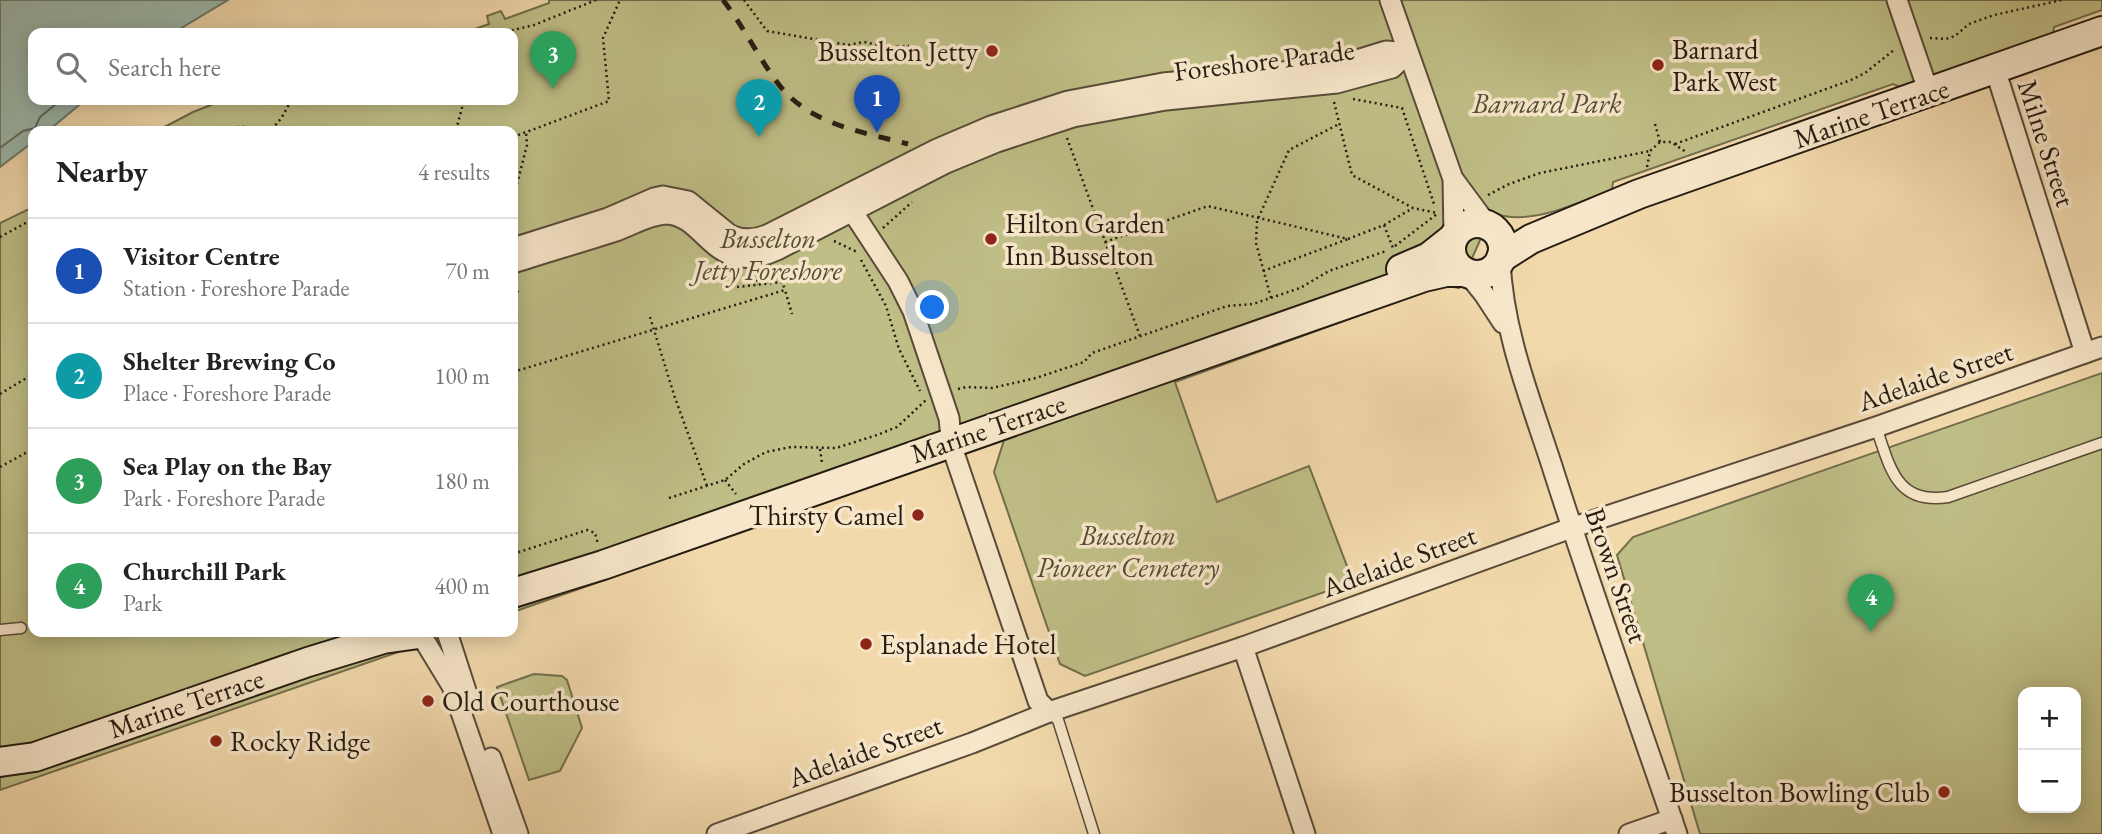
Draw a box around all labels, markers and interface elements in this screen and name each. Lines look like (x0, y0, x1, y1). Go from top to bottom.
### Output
search box (28, 28, 518, 105)
pin: 3 (530, 31, 576, 89)
street label: Foreshore Parade (1172, 31, 1356, 89)
place label: Barnard Park West (1672, 31, 1777, 99)
place label: Busselton Jetty (818, 33, 979, 69)
marker: Busselton Jetty (984, 43, 1000, 59)
icon: search (52, 48, 90, 86)
text: Search here (108, 50, 221, 84)
marker: Barnard Park West (1650, 57, 1666, 73)
street label: Marine Terrace (1789, 70, 1953, 156)
pin: 1 (854, 75, 900, 133)
street label: Milne Street (2010, 75, 2085, 211)
pin: 2 (736, 79, 782, 137)
park label: Barnard Park (1471, 85, 1622, 121)
text: Nearby (56, 152, 148, 191)
text: 4 results (418, 157, 490, 187)
place label: Hilton Garden Inn Busselton (1005, 205, 1165, 273)
park label: Busselton Jetty Foreshore (688, 220, 842, 288)
marker: Hilton Garden Inn Busselton (983, 231, 999, 247)
text: Visitor Centre (123, 239, 280, 273)
text: 1 (73, 256, 85, 286)
text: 70 m (445, 256, 490, 286)
text: Station · Foreshore Parade (123, 273, 350, 303)
your location (915, 290, 949, 324)
street label: Adelaide Street (1852, 333, 2017, 420)
text: Shelter Brewing Co (123, 344, 336, 378)
text: 2 (73, 361, 85, 391)
text: 100 m (434, 361, 490, 391)
text: Place · Foreshore Parade (123, 378, 331, 408)
street label: Marine Terrace (906, 385, 1070, 471)
text: Sea Play on the Bay (123, 449, 332, 483)
text: 3 (73, 466, 85, 496)
text: 180 m (434, 466, 490, 496)
text: Park · Foreshore Parade (123, 483, 325, 513)
place label: Thirsty Camel (748, 497, 904, 533)
street label: Brown Street (1577, 503, 1657, 647)
marker: Thirsty Camel (910, 507, 926, 523)
street label: Adelaide Street (1316, 516, 1481, 606)
park label: Busselton Pioneer Cemetery (1037, 517, 1220, 585)
text: Churchill Park (123, 554, 286, 588)
text: 4 (73, 571, 85, 601)
text: 400 m (434, 571, 490, 601)
pin: 4 (1848, 574, 1894, 632)
text: Park (123, 588, 162, 618)
place label: Esplanade Hotel (880, 626, 1057, 662)
marker: Esplanade Hotel (858, 636, 874, 652)
street label: Marine Terrace (104, 660, 268, 746)
place label: Old Courthouse (442, 683, 620, 719)
map controls (2018, 687, 2081, 813)
button: + (2018, 687, 2081, 750)
marker: Old Courthouse (420, 693, 436, 709)
street label: Adelaide Street (782, 706, 947, 796)
place label: Rocky Ridge (230, 723, 370, 759)
marker: Rocky Ridge (208, 733, 224, 749)
button: − (2018, 750, 2081, 813)
place label: Busselton Bowling Club (1669, 774, 1930, 810)
marker: Busselton Bowling Club (1936, 784, 1952, 800)

